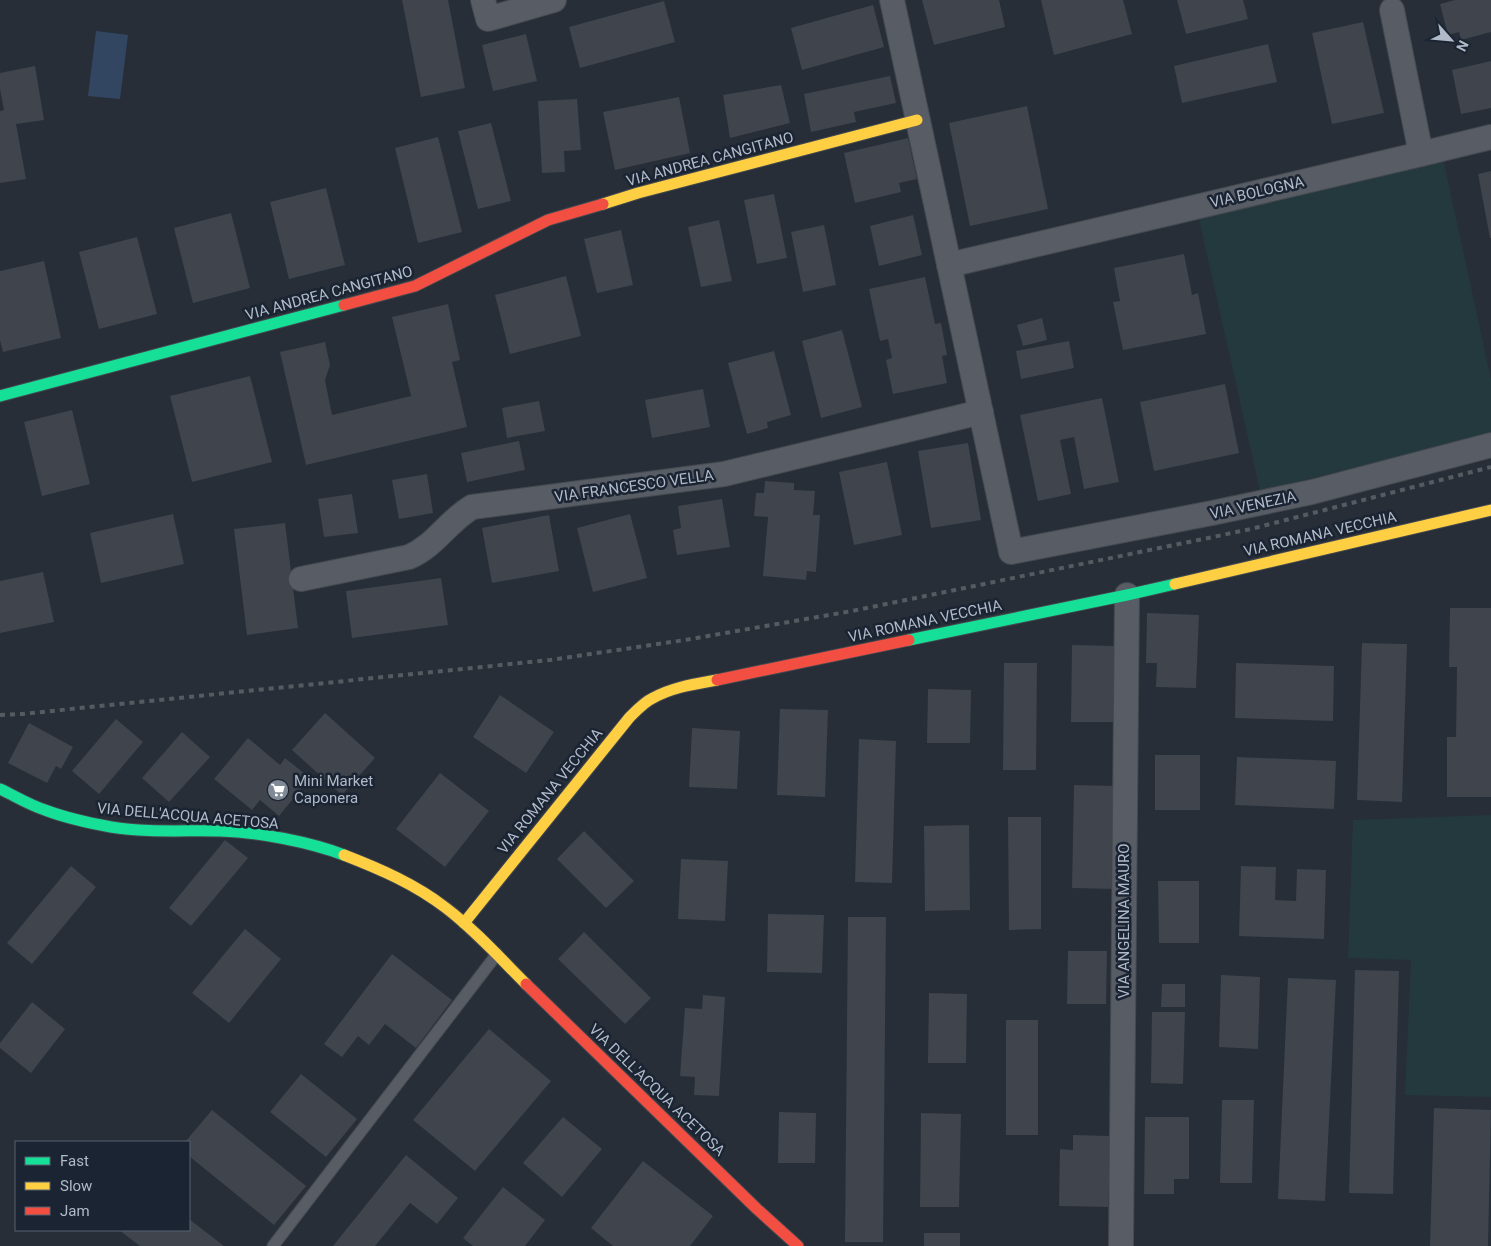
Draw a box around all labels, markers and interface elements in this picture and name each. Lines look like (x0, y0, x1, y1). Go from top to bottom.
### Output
north arrow (1426, 15, 1476, 65)
text: N (1453, 38, 1472, 54)
street label: VIA ANDREA CANGITANO (624, 128, 796, 190)
street label: VIA BOLOGNA (1208, 172, 1306, 212)
street label: VIA ANDREA CANGITANO (243, 262, 415, 324)
street label: VIA FRANCESCO VELLA (553, 466, 715, 506)
street label: VIA VENEZIA (1208, 487, 1298, 523)
street label: VIA ROMANA VECCHIA (1242, 508, 1398, 560)
street label: VIA ROMANA VECCHIA (847, 596, 1004, 646)
street label: VIA ROMANA VECCHIA (494, 724, 606, 857)
place label: Mini Market Caponera (294, 772, 373, 807)
supermarket icon: Mini Market Caponera (266, 778, 290, 802)
street label: VIA DELL'ACQUA ACETOSA (96, 799, 280, 833)
street label: VIA ANGELINA MAURO (1115, 843, 1133, 999)
street label: VIA DELL'ACQUA ACETOSA (585, 1020, 729, 1160)
legend (15, 1141, 190, 1231)
text: Fast (60, 1152, 89, 1170)
text: Slow (60, 1177, 92, 1195)
text: Jam (60, 1202, 90, 1220)

